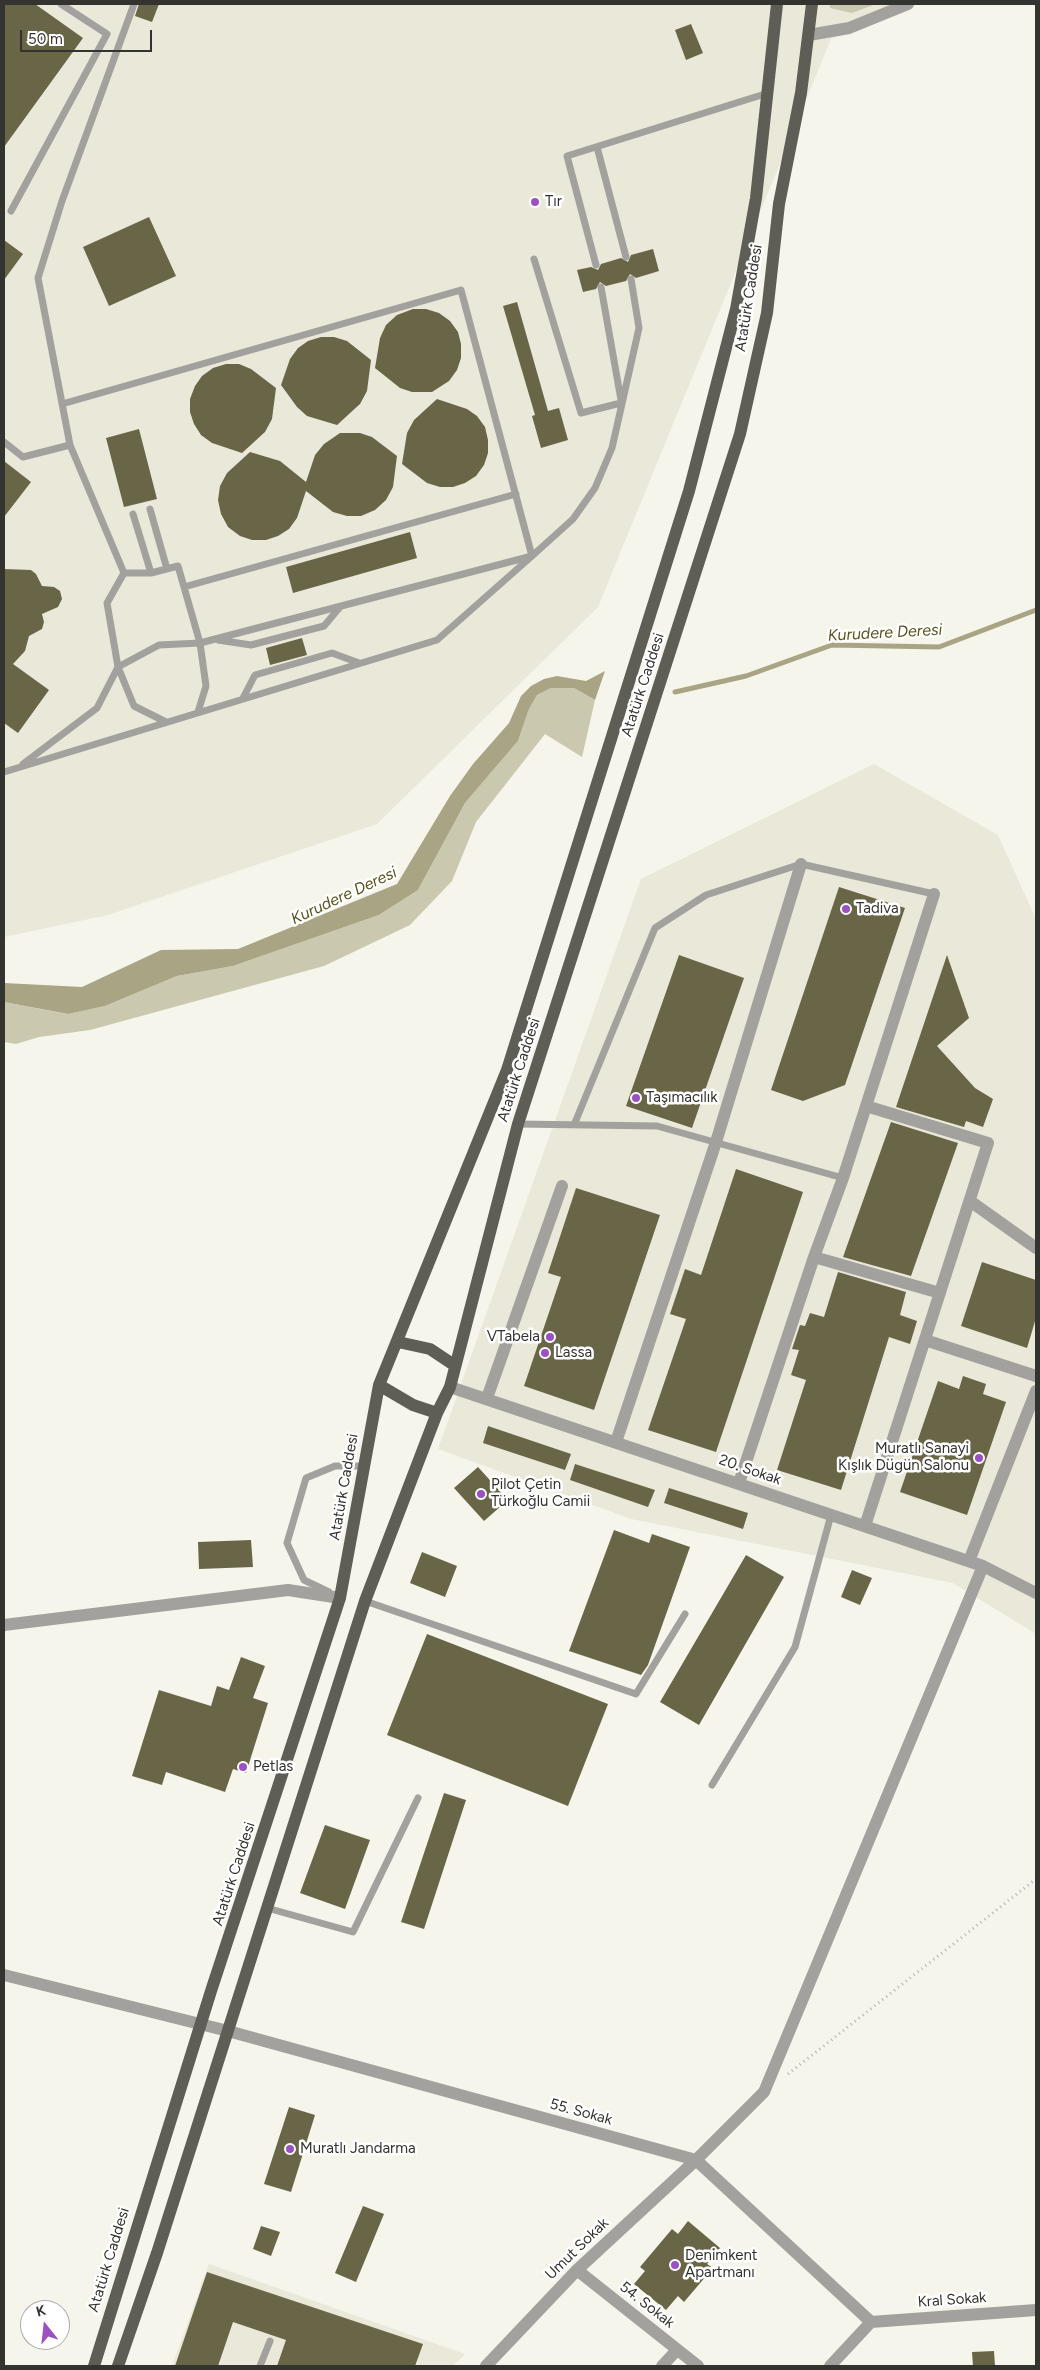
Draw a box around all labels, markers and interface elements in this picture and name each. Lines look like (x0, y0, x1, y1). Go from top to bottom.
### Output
scale bar (22, 20, 155, 52)
text: 50 m (28, 30, 63, 48)
place label: Tır (545, 193, 562, 211)
marker: Tır (529, 196, 541, 208)
street label: Atatürk Caddesi (732, 243, 766, 353)
water label: Kurudere Deresi (827, 620, 943, 646)
street label: Atatürk Caddesi (618, 631, 668, 739)
water label: Kurudere Deresi (288, 863, 400, 929)
place label: Tadiva (856, 900, 899, 918)
marker: Tadiva (840, 903, 852, 915)
street label: Atatürk Caddesi (494, 1016, 544, 1124)
place label: Taşımacılık (646, 1089, 718, 1107)
marker: Taşımacılık (630, 1092, 642, 1104)
place label: VTabela (487, 1328, 540, 1346)
marker: VTabela (544, 1331, 556, 1343)
place label: Lassa (555, 1344, 592, 1362)
marker: Lassa (539, 1347, 551, 1359)
street label: Atatürk Caddesi (326, 1432, 362, 1542)
place label: Muratlı Sanayi Kışlık Dügün Salonu (838, 1440, 969, 1475)
street label: 20. Sokak (716, 1451, 784, 1489)
marker: Muratlı Sanayi Kışlık Dügün Salonu (973, 1452, 985, 1464)
place label: Pilot Çetin Türkoğlu Camii (491, 1476, 590, 1511)
marker: Pilot Çetin Türkoğlu Camii (475, 1488, 487, 1500)
place label: Petlas (253, 1758, 293, 1776)
marker: Petlas (237, 1761, 249, 1773)
street label: Atatürk Caddesi (209, 1820, 259, 1928)
street label: 55. Sokak (548, 2095, 614, 2129)
place label: Muratlı Jandarma (300, 2140, 416, 2158)
marker: Muratlı Jandarma (284, 2143, 296, 2155)
street label: Atatürk Caddesi (85, 2206, 133, 2314)
street label: Umut Sokak (542, 2214, 612, 2284)
place label: Denimkent Apartmanı (685, 2247, 757, 2282)
marker: Denimkent Apartmanı (669, 2259, 681, 2271)
street label: 54. Sokak (616, 2278, 678, 2332)
street label: Kral Sokak (917, 2289, 987, 2311)
north arrow (20, 2300, 70, 2350)
text: K (34, 2302, 48, 2321)

